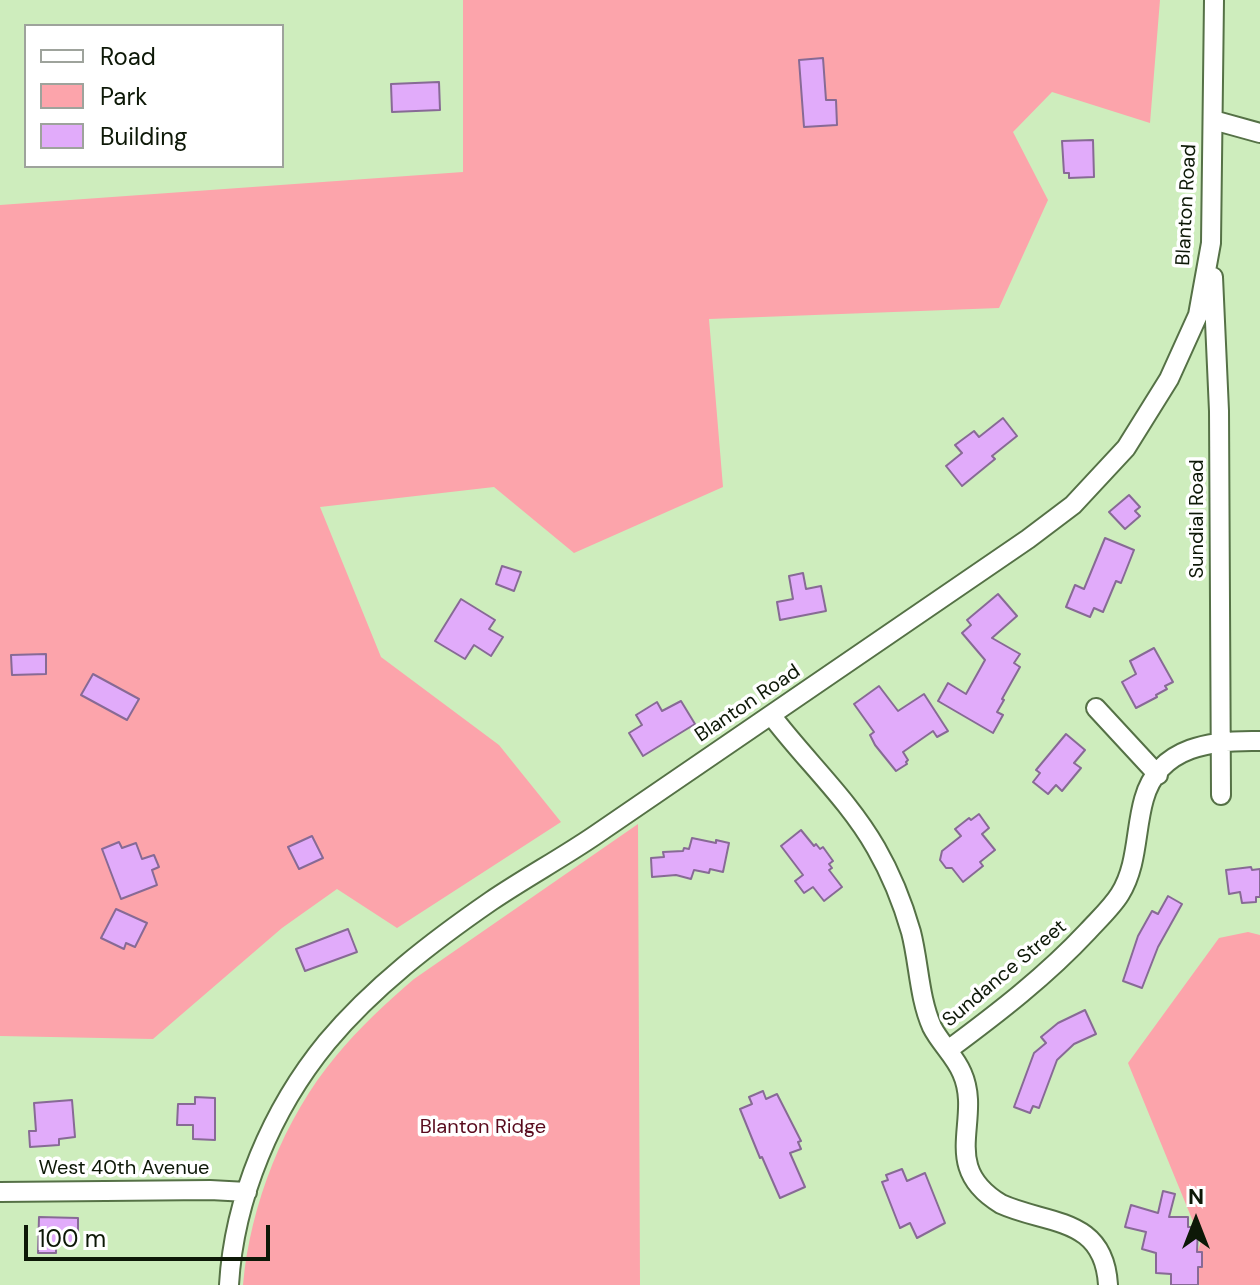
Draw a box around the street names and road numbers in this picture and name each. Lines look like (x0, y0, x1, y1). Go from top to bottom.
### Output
street label: Blanton Road (1172, 144, 1202, 266)
street label: Sundial Road (1186, 459, 1210, 579)
street label: Blanton Road (691, 660, 805, 748)
street label: Sundance Street (938, 915, 1072, 1033)
street label: West 40th Avenue (39, 1157, 209, 1181)

